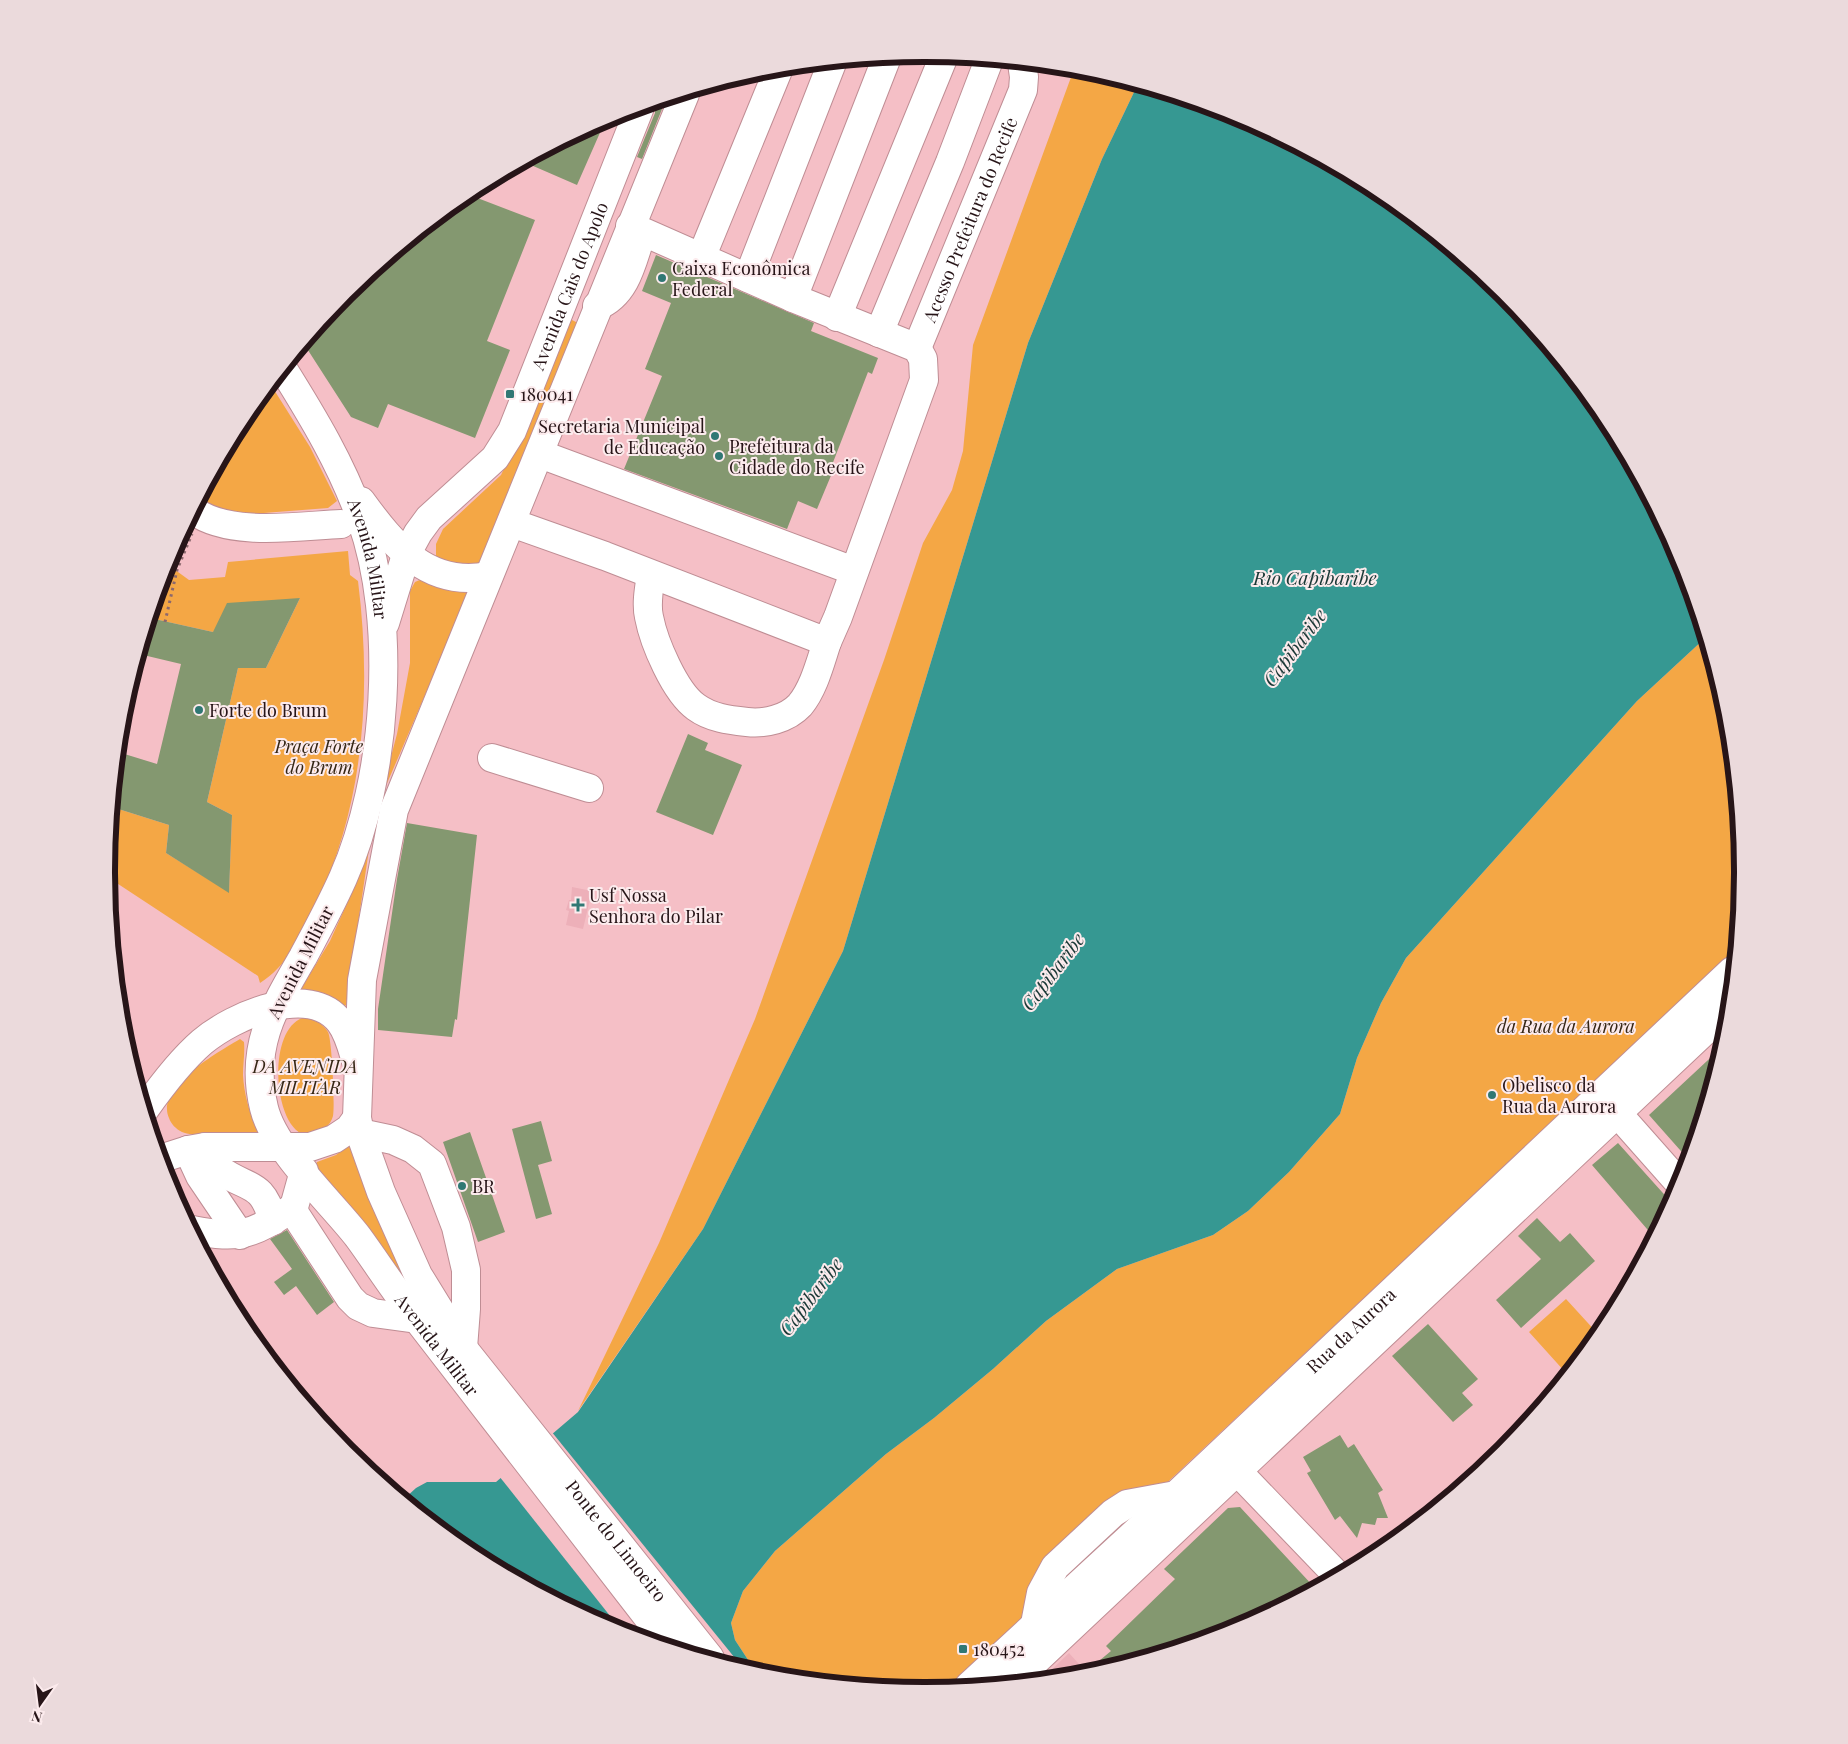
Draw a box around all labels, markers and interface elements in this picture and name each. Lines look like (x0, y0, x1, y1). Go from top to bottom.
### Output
street label: Acesso Prefeitura do Recife (917, 113, 1023, 326)
street label: Avenida Cais do Apolo (525, 198, 613, 374)
place label: Caixa Econômica Federal (672, 256, 810, 301)
marker: Caixa Econômica Federal (656, 272, 668, 284)
place label: 180041 (520, 382, 574, 406)
marker: 180041 (504, 388, 516, 400)
place label: Secretaria Municipal de Educação (538, 414, 705, 459)
marker: Secretaria Municipal de Educação (709, 430, 721, 442)
place label: Prefeitura da Cidade do Recife (729, 434, 865, 479)
marker: Prefeitura da Cidade do Recife (713, 450, 725, 462)
street label: Avenida Militar (342, 494, 393, 620)
water label: Rio Capibaribe (1252, 564, 1377, 590)
water label: Capibaribe (1256, 603, 1332, 691)
place label: Forte do Brum (209, 698, 327, 722)
marker: Forte do Brum (193, 704, 205, 716)
park label: Praça Forte do Brum (274, 734, 364, 779)
place label: Usf Nossa Senhora do Pilar (589, 883, 723, 928)
marker: Usf Nossa Senhora do Pilar (571, 898, 585, 912)
street label: Avenida Militar (261, 902, 339, 1023)
water label: Capibaribe (1014, 927, 1090, 1015)
park label: da Rua da Aurora (1497, 1014, 1635, 1038)
park label: DA AVENIDA MILITAR (252, 1054, 358, 1099)
place label: Obelisco da Rua da Aurora (1502, 1073, 1616, 1118)
marker: Obelisco da Rua da Aurora (1486, 1089, 1498, 1101)
place label: BR (472, 1174, 495, 1198)
marker: BR (456, 1180, 468, 1192)
water label: Capibaribe (772, 1252, 848, 1340)
street label: Rua da Aurora (1301, 1282, 1401, 1378)
street label: Avenida Militar (389, 1288, 484, 1401)
street label: Ponte do Limoeiro (561, 1475, 673, 1607)
place label: 180452 (973, 1637, 1025, 1661)
marker: 180452 (957, 1643, 969, 1655)
north arrow (15, 1679, 65, 1729)
text: N (30, 1707, 44, 1728)

